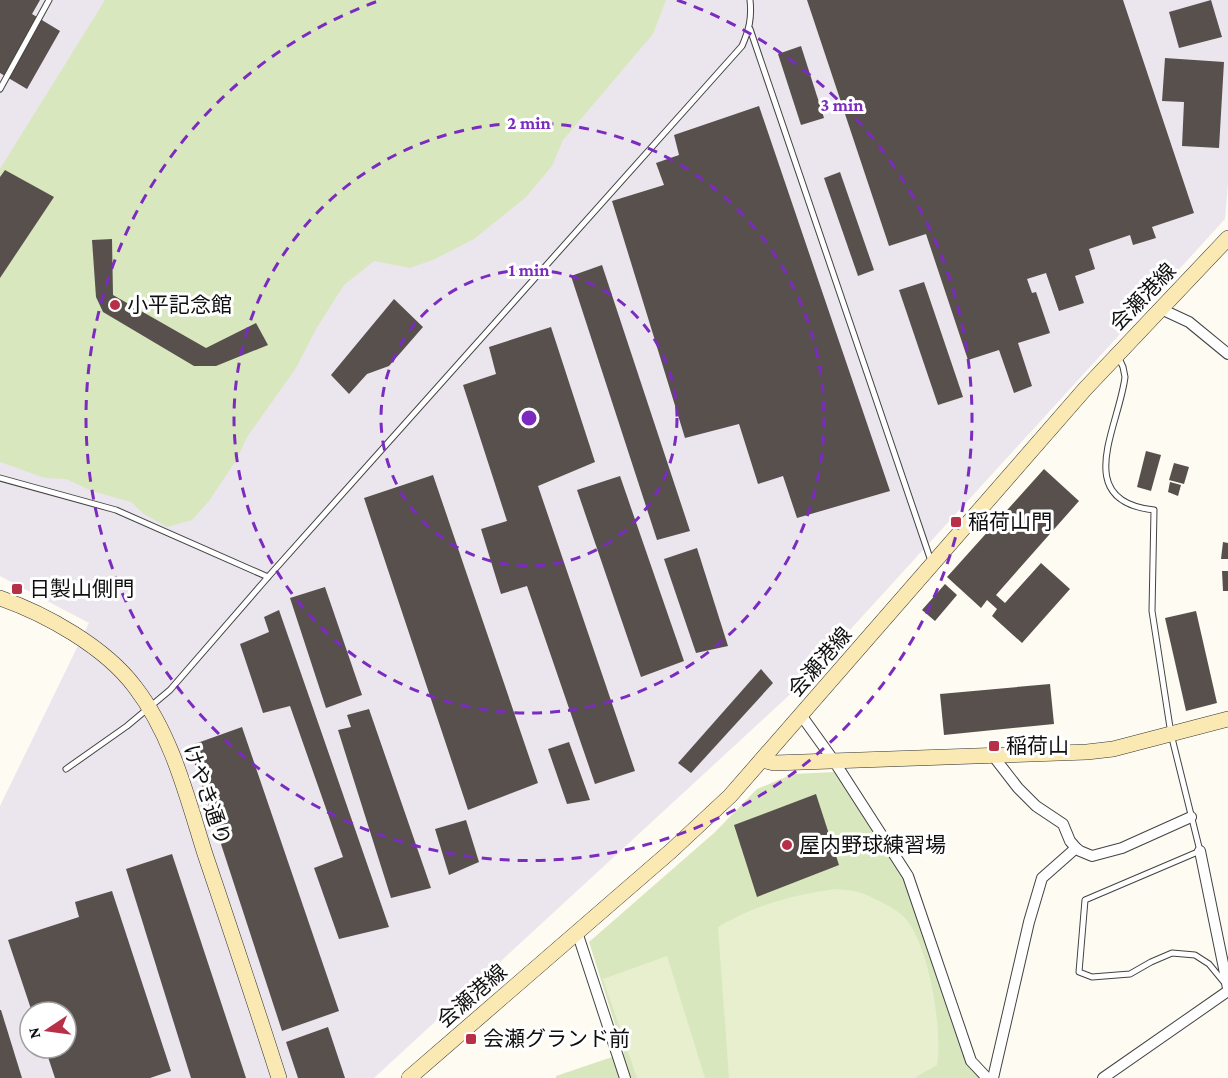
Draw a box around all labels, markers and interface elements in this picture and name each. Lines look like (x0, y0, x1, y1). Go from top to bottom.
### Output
text: 3 min (820, 95, 864, 115)
text: 2 min (507, 113, 551, 133)
street label: 会瀬港線 (1105, 258, 1181, 336)
text: 1 min (509, 260, 550, 280)
place label: 小平記念館 (127, 293, 232, 317)
marker: 小平記念館 (108, 298, 122, 312)
centre of rings (519, 408, 539, 428)
place label: 稲荷山門 (968, 510, 1052, 534)
marker: 稲荷山門 (949, 515, 963, 529)
place label: 日製山側門 (29, 577, 134, 601)
marker: 日製山側門 (10, 582, 24, 596)
street label: 会瀬港線 (783, 622, 857, 702)
place label: 稲荷山 (1006, 734, 1069, 758)
marker: 稲荷山 (987, 739, 1001, 753)
street label: けやき通り (179, 741, 235, 849)
place label: 屋内野球練習場 (799, 833, 946, 857)
marker: 屋内野球練習場 (780, 838, 794, 852)
street label: 会瀬港線 (432, 959, 512, 1033)
north arrow (18, 1000, 78, 1060)
text: N (24, 1026, 43, 1040)
place label: 会瀬グランド前 (483, 1027, 630, 1051)
marker: 会瀬グランド前 (464, 1032, 478, 1046)

